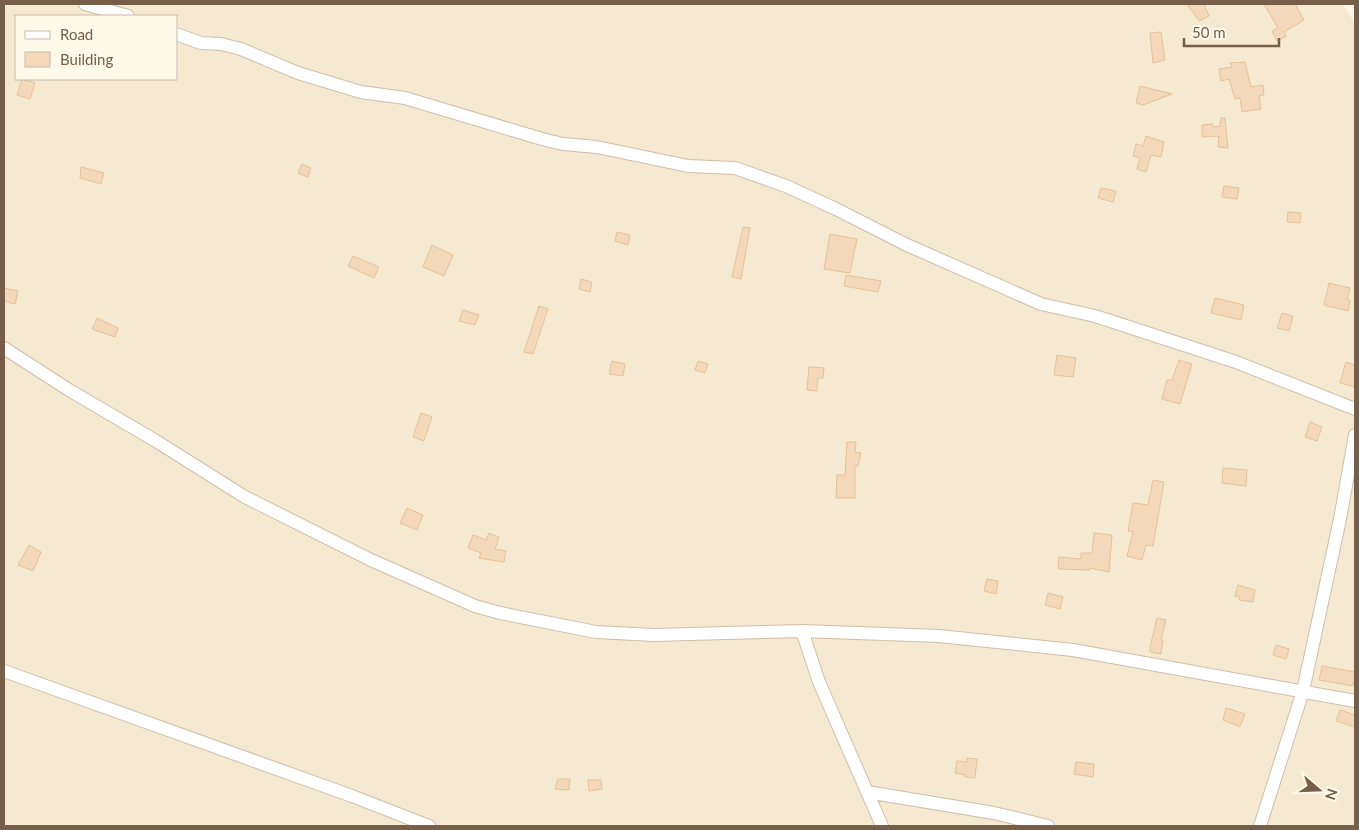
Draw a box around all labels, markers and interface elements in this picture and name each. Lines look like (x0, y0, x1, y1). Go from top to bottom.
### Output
legend (15, 15, 178, 80)
scale bar (1184, 15, 1279, 47)
text: 50 m (1192, 23, 1226, 41)
text: Road (60, 25, 93, 43)
text: Building (60, 50, 113, 68)
north arrow (1294, 765, 1344, 815)
text: N (1322, 787, 1342, 802)

